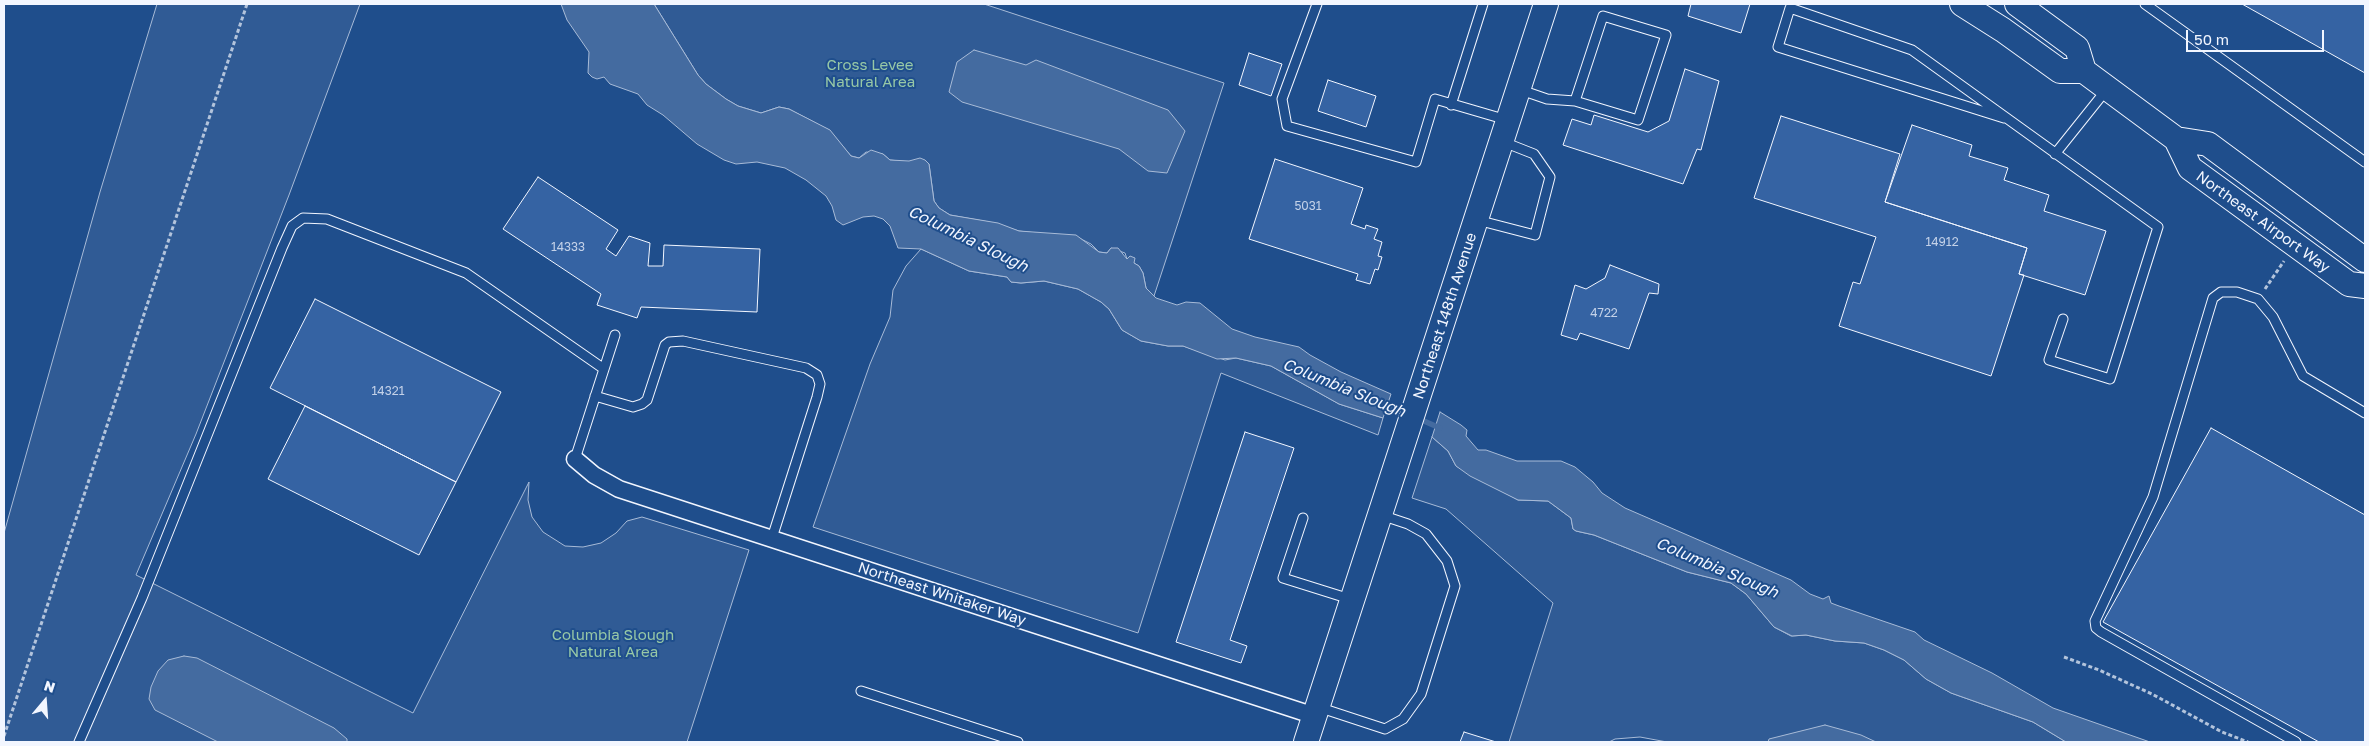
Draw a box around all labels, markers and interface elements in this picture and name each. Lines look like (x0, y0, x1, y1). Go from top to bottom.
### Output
scale bar (2189, 20, 2326, 52)
text: 50 m (2194, 30, 2229, 48)
park label: Cross Levee Natural Area (825, 56, 915, 91)
street label: Northeast Airport Way (2193, 167, 2333, 277)
house number: 5031 (1294, 199, 1322, 213)
water label: Columbia Slough (905, 202, 1031, 276)
street label: Northeast 148th Avenue (1410, 230, 1480, 402)
house number: 14912 (1925, 235, 1959, 249)
house number: 14333 (551, 240, 585, 254)
house number: 4722 (1590, 306, 1618, 320)
water label: Columbia Slough (1280, 355, 1408, 421)
house number: 14321 (372, 384, 404, 398)
water label: Columbia Slough (1653, 534, 1781, 602)
street label: Northeast Whitaker Way (856, 558, 1028, 630)
park label: Columbia Slough Natural Area (552, 626, 674, 661)
north arrow (20, 676, 70, 726)
text: N (42, 677, 57, 696)

